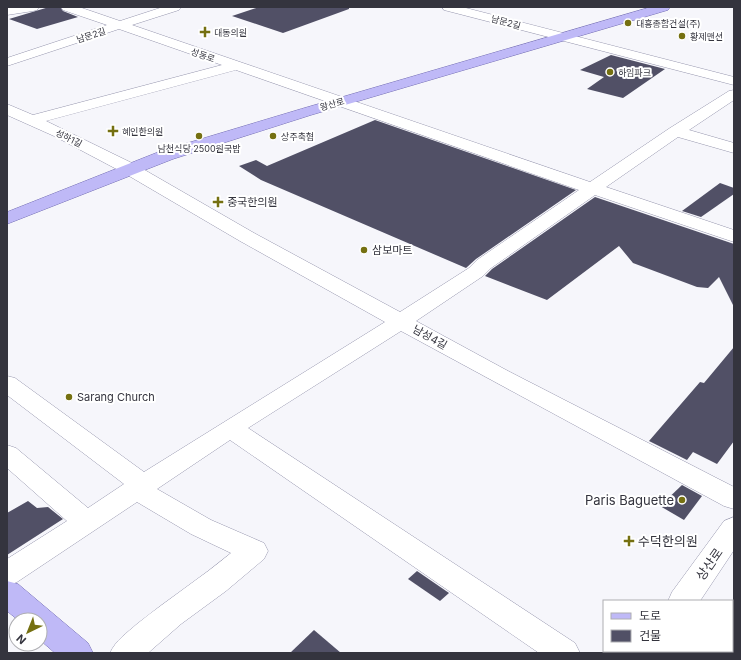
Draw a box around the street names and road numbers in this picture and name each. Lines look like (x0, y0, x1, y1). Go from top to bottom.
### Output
street label: 남문2길 (490, 13, 522, 31)
street label: 남문2길 (75, 25, 107, 45)
street label: 성동로 (189, 46, 217, 64)
street label: 왕산로 (319, 95, 345, 113)
street label: 성하1길 (54, 127, 84, 149)
street label: 남성4길 (410, 322, 450, 352)
street label: 상산로 (692, 545, 726, 583)

